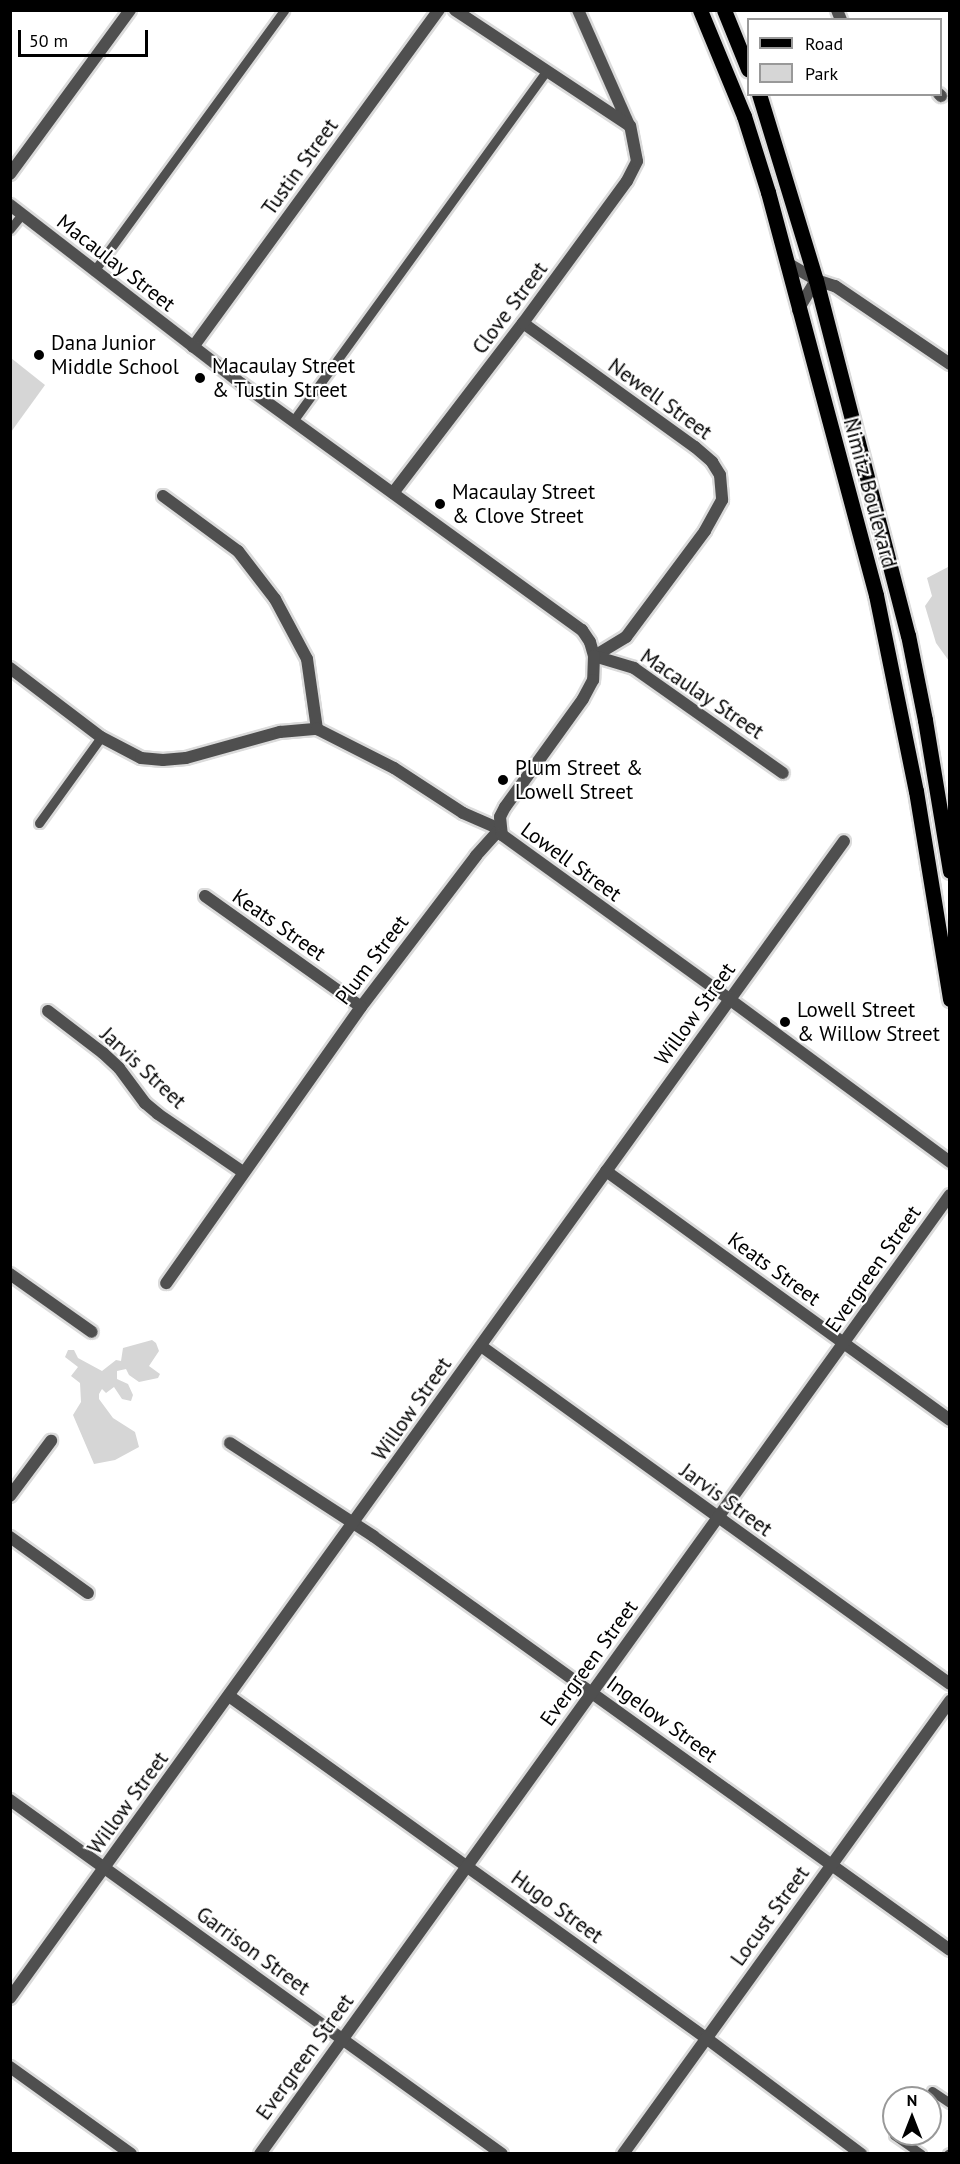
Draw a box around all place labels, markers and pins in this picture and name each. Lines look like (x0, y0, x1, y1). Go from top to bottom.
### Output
place label: Dana Junior Middle School (51, 330, 179, 380)
marker: Dana Junior Middle School (32, 348, 46, 362)
place label: Macaulay Street & Tustin Street (212, 353, 356, 403)
marker: Macaulay Street & Tustin Street (193, 371, 207, 385)
place label: Macaulay Street & Clove Street (452, 479, 596, 529)
marker: Macaulay Street & Clove Street (433, 497, 447, 511)
place label: Plum Street & Lowell Street (515, 755, 643, 805)
marker: Plum Street & Lowell Street (496, 773, 510, 787)
place label: Lowell Street & Willow Street (797, 997, 941, 1047)
marker: Lowell Street & Willow Street (778, 1015, 792, 1029)

